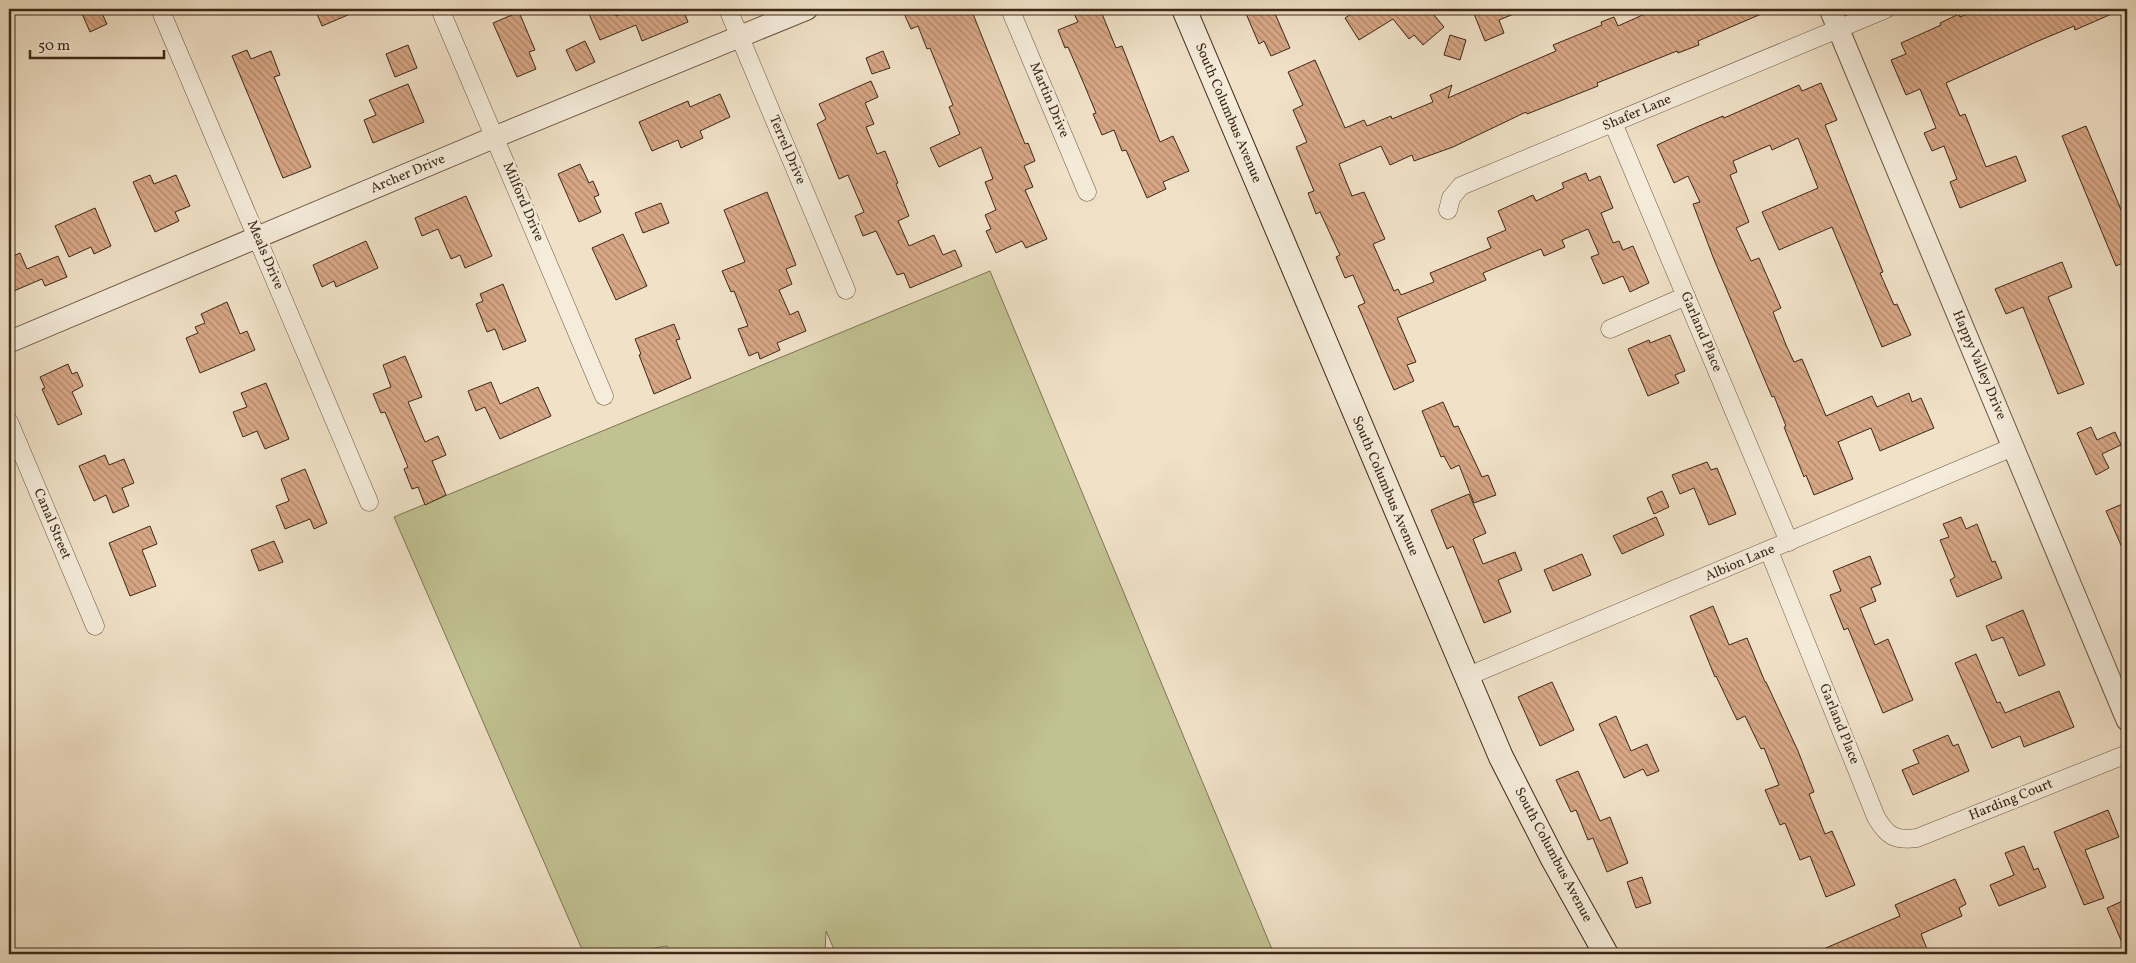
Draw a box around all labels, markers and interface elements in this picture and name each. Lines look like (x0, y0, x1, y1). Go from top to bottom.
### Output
scale bar (30, 28, 164, 60)
text: 50 m (38, 36, 70, 57)
street label: South Columbus Avenue (1190, 40, 1266, 186)
street label: Martin Drive (1025, 59, 1074, 141)
street label: Shafer Lane (1600, 90, 1675, 136)
street label: Terrel Drive (764, 113, 810, 188)
street label: Archer Drive (368, 150, 449, 198)
street label: Milford Drive (498, 159, 548, 245)
street label: Meals Drive (242, 217, 288, 293)
street label: Garland Place (1676, 289, 1727, 375)
street label: Happy Valley Drive (1947, 307, 2011, 423)
street label: South Columbus Avenue (1347, 413, 1423, 559)
street label: Canal Street (29, 486, 75, 562)
street label: Albion Lane (1702, 540, 1778, 586)
street label: Garland Place (1814, 681, 1864, 768)
street label: Harding Court (1966, 774, 2056, 825)
street label: South Columbus Avenue (1509, 784, 1597, 926)

